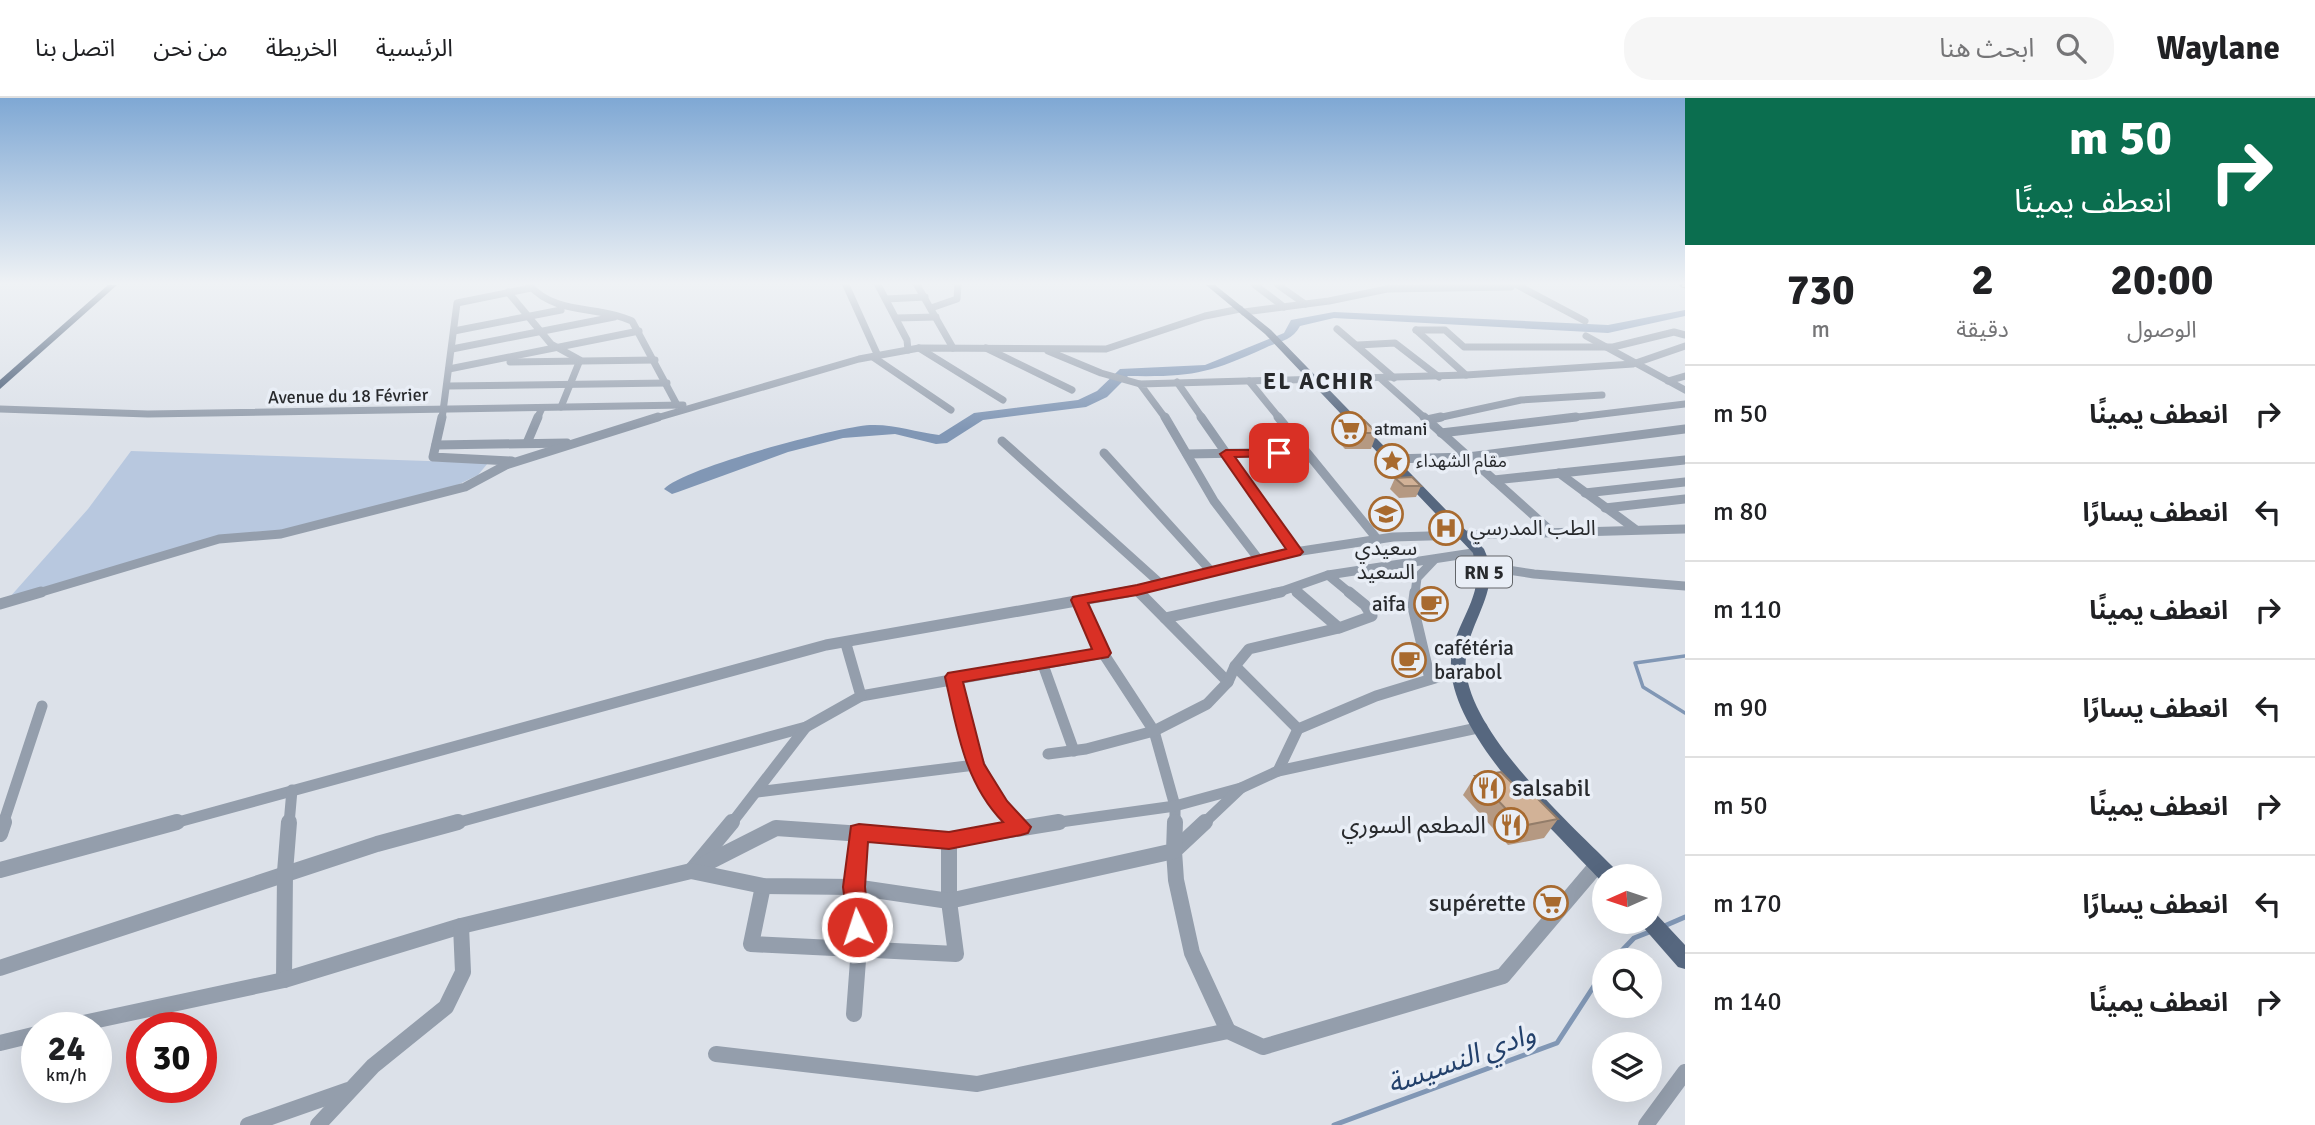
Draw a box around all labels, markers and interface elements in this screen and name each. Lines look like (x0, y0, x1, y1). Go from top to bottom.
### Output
search box (1624, 17, 2114, 80)
text: Waylane (2156, 28, 2280, 69)
icon: search (2052, 29, 2090, 67)
text: اتصل بنا (35, 33, 115, 63)
text: من نحن (153, 33, 228, 63)
text: الخريطة (266, 33, 338, 63)
text: الرئيسية (376, 33, 453, 63)
text: ابحث هنا (1939, 33, 2034, 65)
text: 50 m (2069, 108, 2172, 168)
icon: right (2196, 126, 2287, 217)
text: انعطف يمينًا (2014, 182, 2172, 221)
text: 2 (1971, 255, 1994, 306)
text: 20:00 (2110, 255, 2213, 306)
text: 730 (1787, 265, 1855, 316)
text: m (1811, 315, 1830, 344)
text: دقيقة (1956, 315, 2009, 344)
text: الوصول (2127, 315, 2197, 344)
district label: EL ACHIR (1263, 367, 1375, 396)
street label: Avenue du 18 Février (268, 384, 429, 408)
icon: right (2249, 395, 2287, 433)
text: 50 m (1713, 398, 1768, 430)
text: انعطف يمينًا (2089, 399, 2228, 431)
supermarket icon: atmani (1330, 410, 1368, 448)
place label: atmani (1374, 418, 1427, 440)
pin (1249, 423, 1309, 483)
icon: arrive (1260, 434, 1298, 472)
place icon: مقام الشهداء (1373, 442, 1411, 480)
place label: مقام الشهداء (1416, 450, 1507, 475)
icon: left (2249, 493, 2287, 531)
school or university icon: سعيدي السعيد (1367, 495, 1405, 533)
text: 80 m (1713, 496, 1768, 528)
text: انعطف يسارًا (2083, 497, 2228, 529)
hospital icon: الطب المدرسي (1427, 509, 1465, 547)
place label: الطب المدرسي (1470, 515, 1596, 544)
place label: سعيدي السعيد (1355, 535, 1417, 585)
road number: RN 5 (1456, 556, 1512, 587)
cafe icon: aifa (1412, 585, 1450, 623)
place label: aifa (1372, 591, 1406, 617)
icon: right (2249, 591, 2287, 629)
text: 110 m (1713, 594, 1782, 626)
text: انعطف يمينًا (2089, 595, 2228, 627)
place label: cafétéria barabol (1434, 635, 1514, 685)
cafe icon: cafétéria barabol (1390, 641, 1428, 679)
icon: left (2249, 689, 2287, 727)
text: 90 m (1713, 692, 1768, 724)
text: انعطف يسارًا (2083, 693, 2228, 725)
restaurant icon: salsabil (1469, 769, 1507, 807)
place label: salsabil (1512, 773, 1591, 803)
icon: right (2249, 787, 2287, 825)
text: 50 m (1713, 790, 1768, 822)
text: انعطف يمينًا (2089, 791, 2228, 823)
restaurant icon: المطعم السوري (1492, 806, 1530, 844)
place label: المطعم السوري (1341, 810, 1486, 844)
north arrow (1592, 864, 1662, 934)
map controls (1592, 864, 1662, 1102)
supermarket icon: supérette (1532, 884, 1570, 922)
icon: left (2249, 885, 2287, 923)
place label: supérette (1429, 888, 1526, 918)
text: 170 m (1713, 888, 1782, 920)
text: انعطف يسارًا (2083, 889, 2228, 921)
position arrow (820, 890, 894, 964)
button: search (1592, 948, 1662, 1018)
icon: right (2249, 983, 2287, 1021)
text: 140 m (1713, 986, 1782, 1018)
text: انعطف يمينًا (2089, 987, 2228, 1019)
speed limit sign: 30 (126, 1012, 217, 1103)
water label: وادي النسيسة (1383, 1016, 1542, 1106)
text: 24 (48, 1027, 85, 1070)
button: layers (1592, 1032, 1662, 1102)
text: km/h (46, 1064, 87, 1086)

